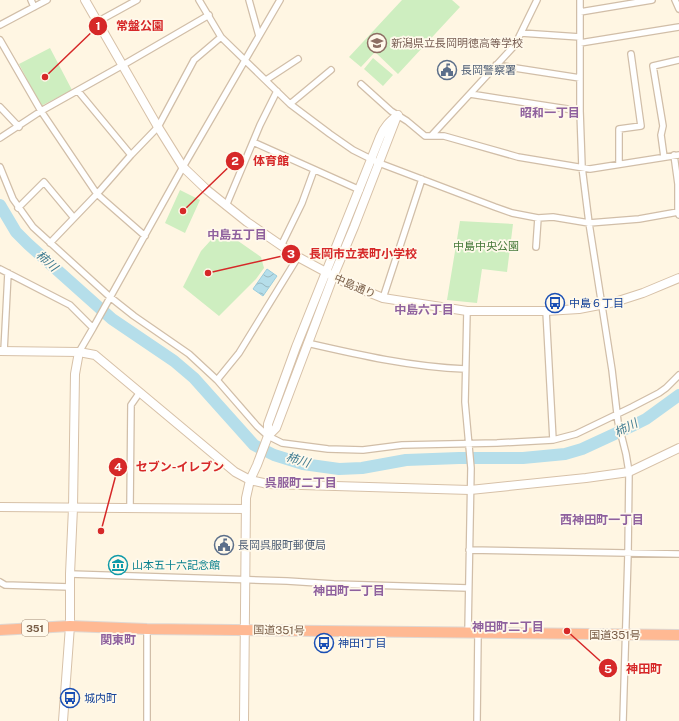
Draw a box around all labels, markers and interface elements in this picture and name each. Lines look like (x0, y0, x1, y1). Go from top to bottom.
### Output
callout: 常盤公園 (88, 14, 172, 38)
text: 1 (95, 19, 101, 33)
text: 常盤公園 (116, 19, 164, 33)
school or university icon: 新潟県立長岡明徳高等学校 (366, 32, 388, 54)
place label: 新潟県立長岡明徳高等学校 (391, 37, 523, 49)
public building icon: 長岡警察署 (436, 59, 458, 81)
place label: 長岡警察署 (461, 64, 516, 76)
district label: 昭和一丁目 (520, 106, 580, 120)
callout: 体育館 (225, 149, 297, 173)
text: 2 (231, 154, 239, 168)
text: 体育館 (253, 154, 289, 168)
district label: 中島五丁目 (207, 228, 267, 242)
park label: 中島中央公園 (453, 240, 519, 252)
callout: 長岡市立表町小学校 (281, 242, 425, 266)
text: 3 (287, 247, 295, 261)
text: 長岡市立表町小学校 (309, 247, 417, 261)
water label: 柿川 (33, 248, 62, 276)
street label: 中島通り (332, 272, 378, 300)
bus stop icon: 中島６丁目 (544, 292, 566, 314)
place label: 中島６丁目 (569, 297, 624, 309)
district label: 中島六丁目 (394, 303, 454, 317)
water label: 柿川 (612, 415, 642, 440)
water label: 柿川 (284, 450, 313, 471)
callout: セブン-イレブン (108, 455, 233, 479)
text: 4 (114, 460, 122, 474)
text: セブン-イレブン (136, 460, 224, 474)
district label: 呉服町二丁目 (265, 476, 337, 490)
district label: 西神田町一丁目 (560, 513, 644, 527)
public building icon: 長岡呉服町郵便局 (213, 534, 235, 556)
place label: 長岡呉服町郵便局 (238, 539, 326, 551)
museum icon: 山本五十六記念館 (107, 554, 129, 576)
place label: 山本五十六記念館 (132, 559, 220, 571)
district label: 神田町一丁目 (313, 584, 385, 598)
road number: 351 (22, 620, 48, 636)
district label: 神田町二丁目 (472, 620, 544, 634)
street label: 国道351号 (253, 624, 305, 636)
street label: 国道351号 (589, 629, 641, 641)
bus stop icon: 神田1丁目 (313, 632, 335, 654)
district label: 関東町 (100, 633, 136, 647)
place label: 神田1丁目 (338, 637, 386, 649)
callout: 神田町 (598, 656, 670, 680)
text: 5 (604, 662, 612, 676)
text: 神田町 (626, 662, 662, 676)
bus stop icon: 城内町 (59, 687, 81, 709)
place label: 城内町 (84, 692, 117, 704)

